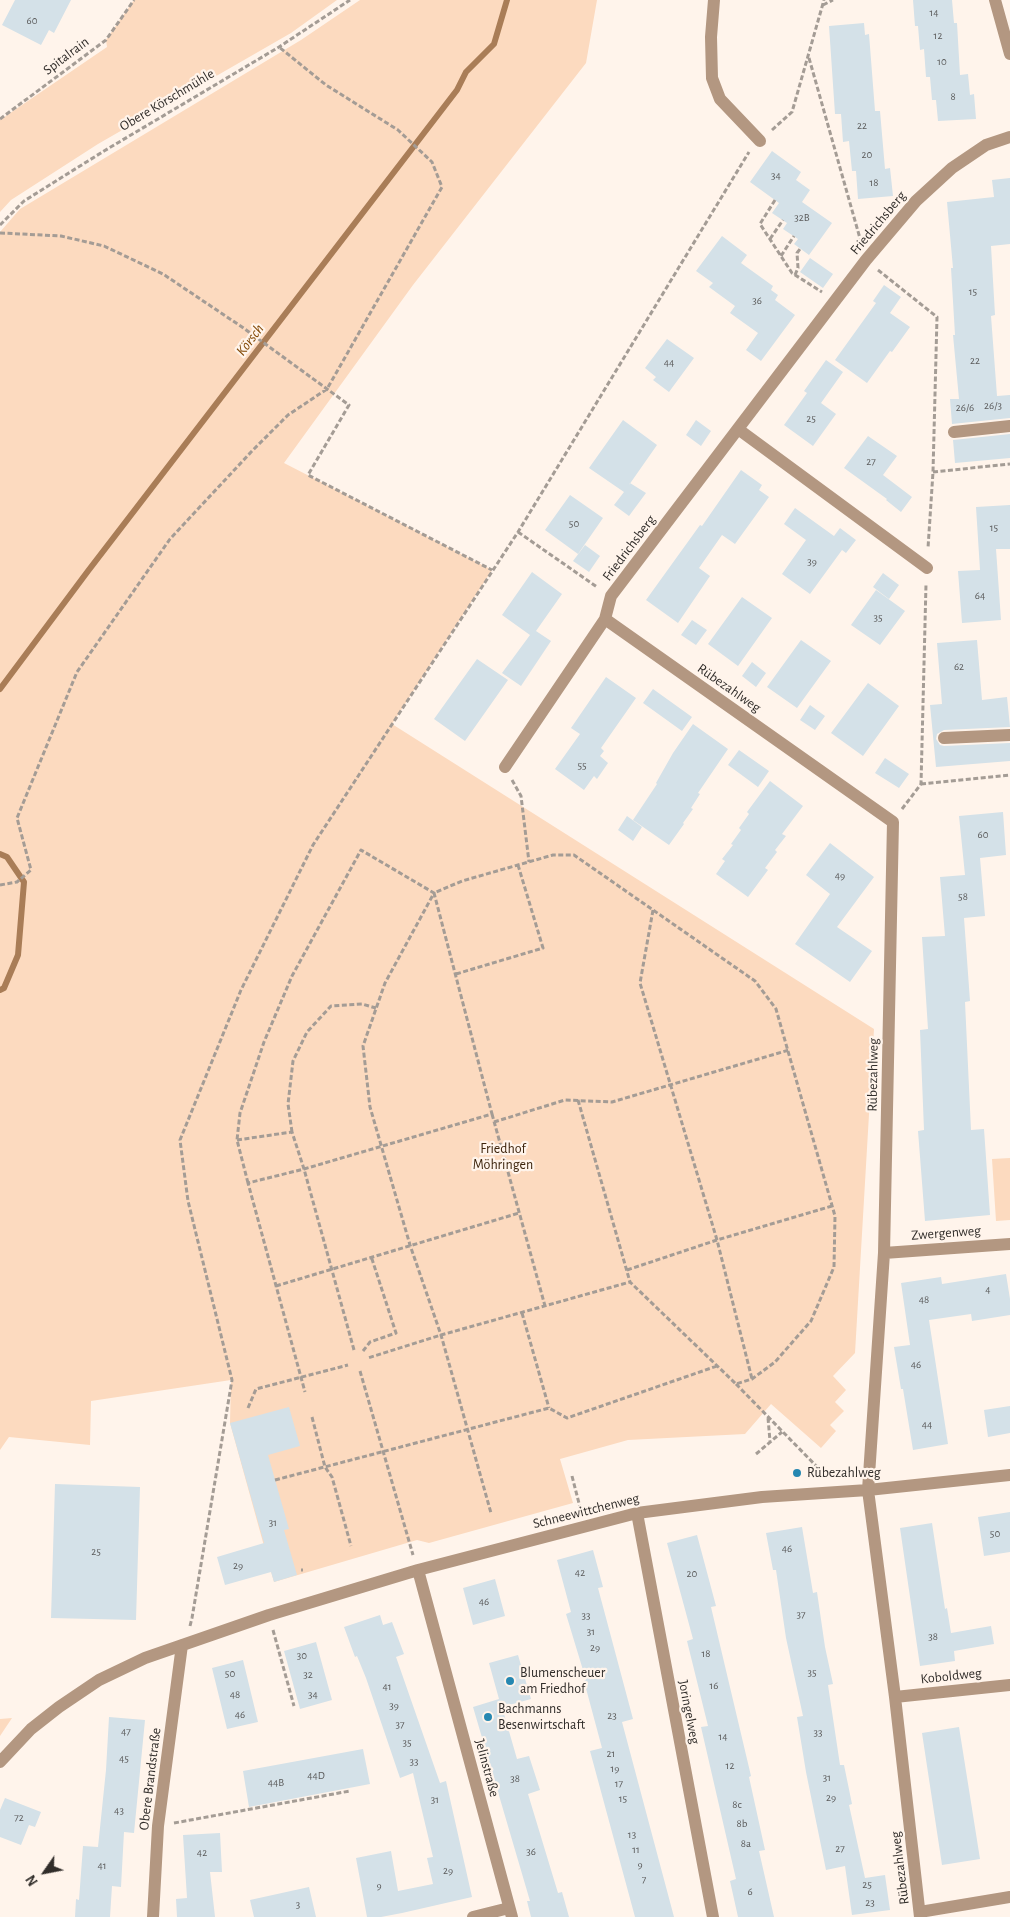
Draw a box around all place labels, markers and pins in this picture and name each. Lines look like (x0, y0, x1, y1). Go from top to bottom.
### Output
place label: Rübezahlweg (807, 1465, 881, 1481)
marker: Rübezahlweg (791, 1467, 803, 1479)
place label: Blumenscheuer am Friedhof (520, 1665, 605, 1698)
marker: Blumenscheuer am Friedhof (504, 1675, 516, 1687)
place label: Bachmanns Besenwirtschaft (498, 1701, 585, 1734)
marker: Bachmanns Besenwirtschaft (482, 1711, 494, 1723)

